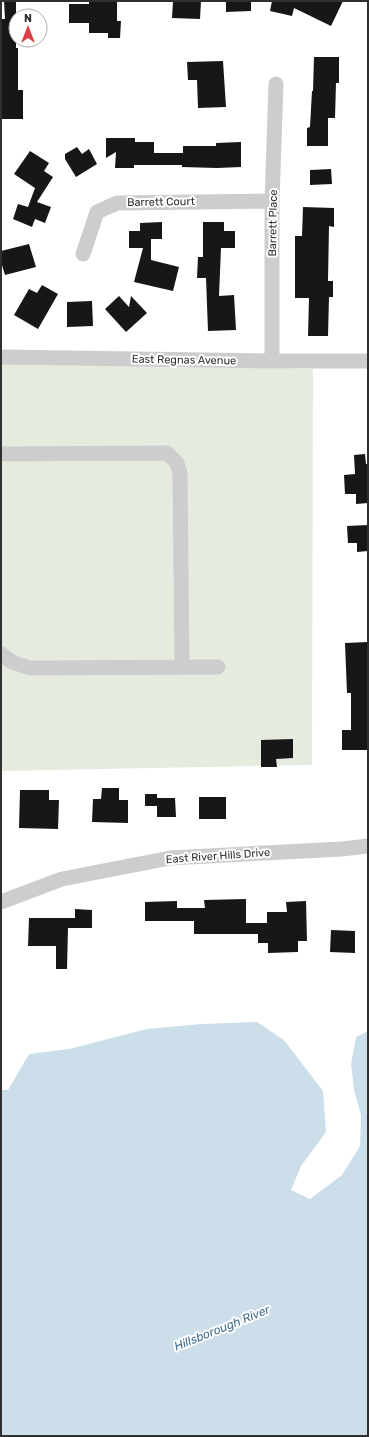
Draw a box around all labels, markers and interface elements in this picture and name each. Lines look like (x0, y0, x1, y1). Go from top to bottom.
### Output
north arrow (8, 8, 48, 48)
text: N (24, 12, 32, 25)
street label: Barrett Place (266, 189, 280, 257)
street label: Barrett Court (127, 195, 196, 209)
street label: East Regnas Avenue (132, 353, 236, 367)
street label: East River Hills Drive (165, 846, 271, 866)
water label: Hillsborough River (172, 1302, 272, 1354)

